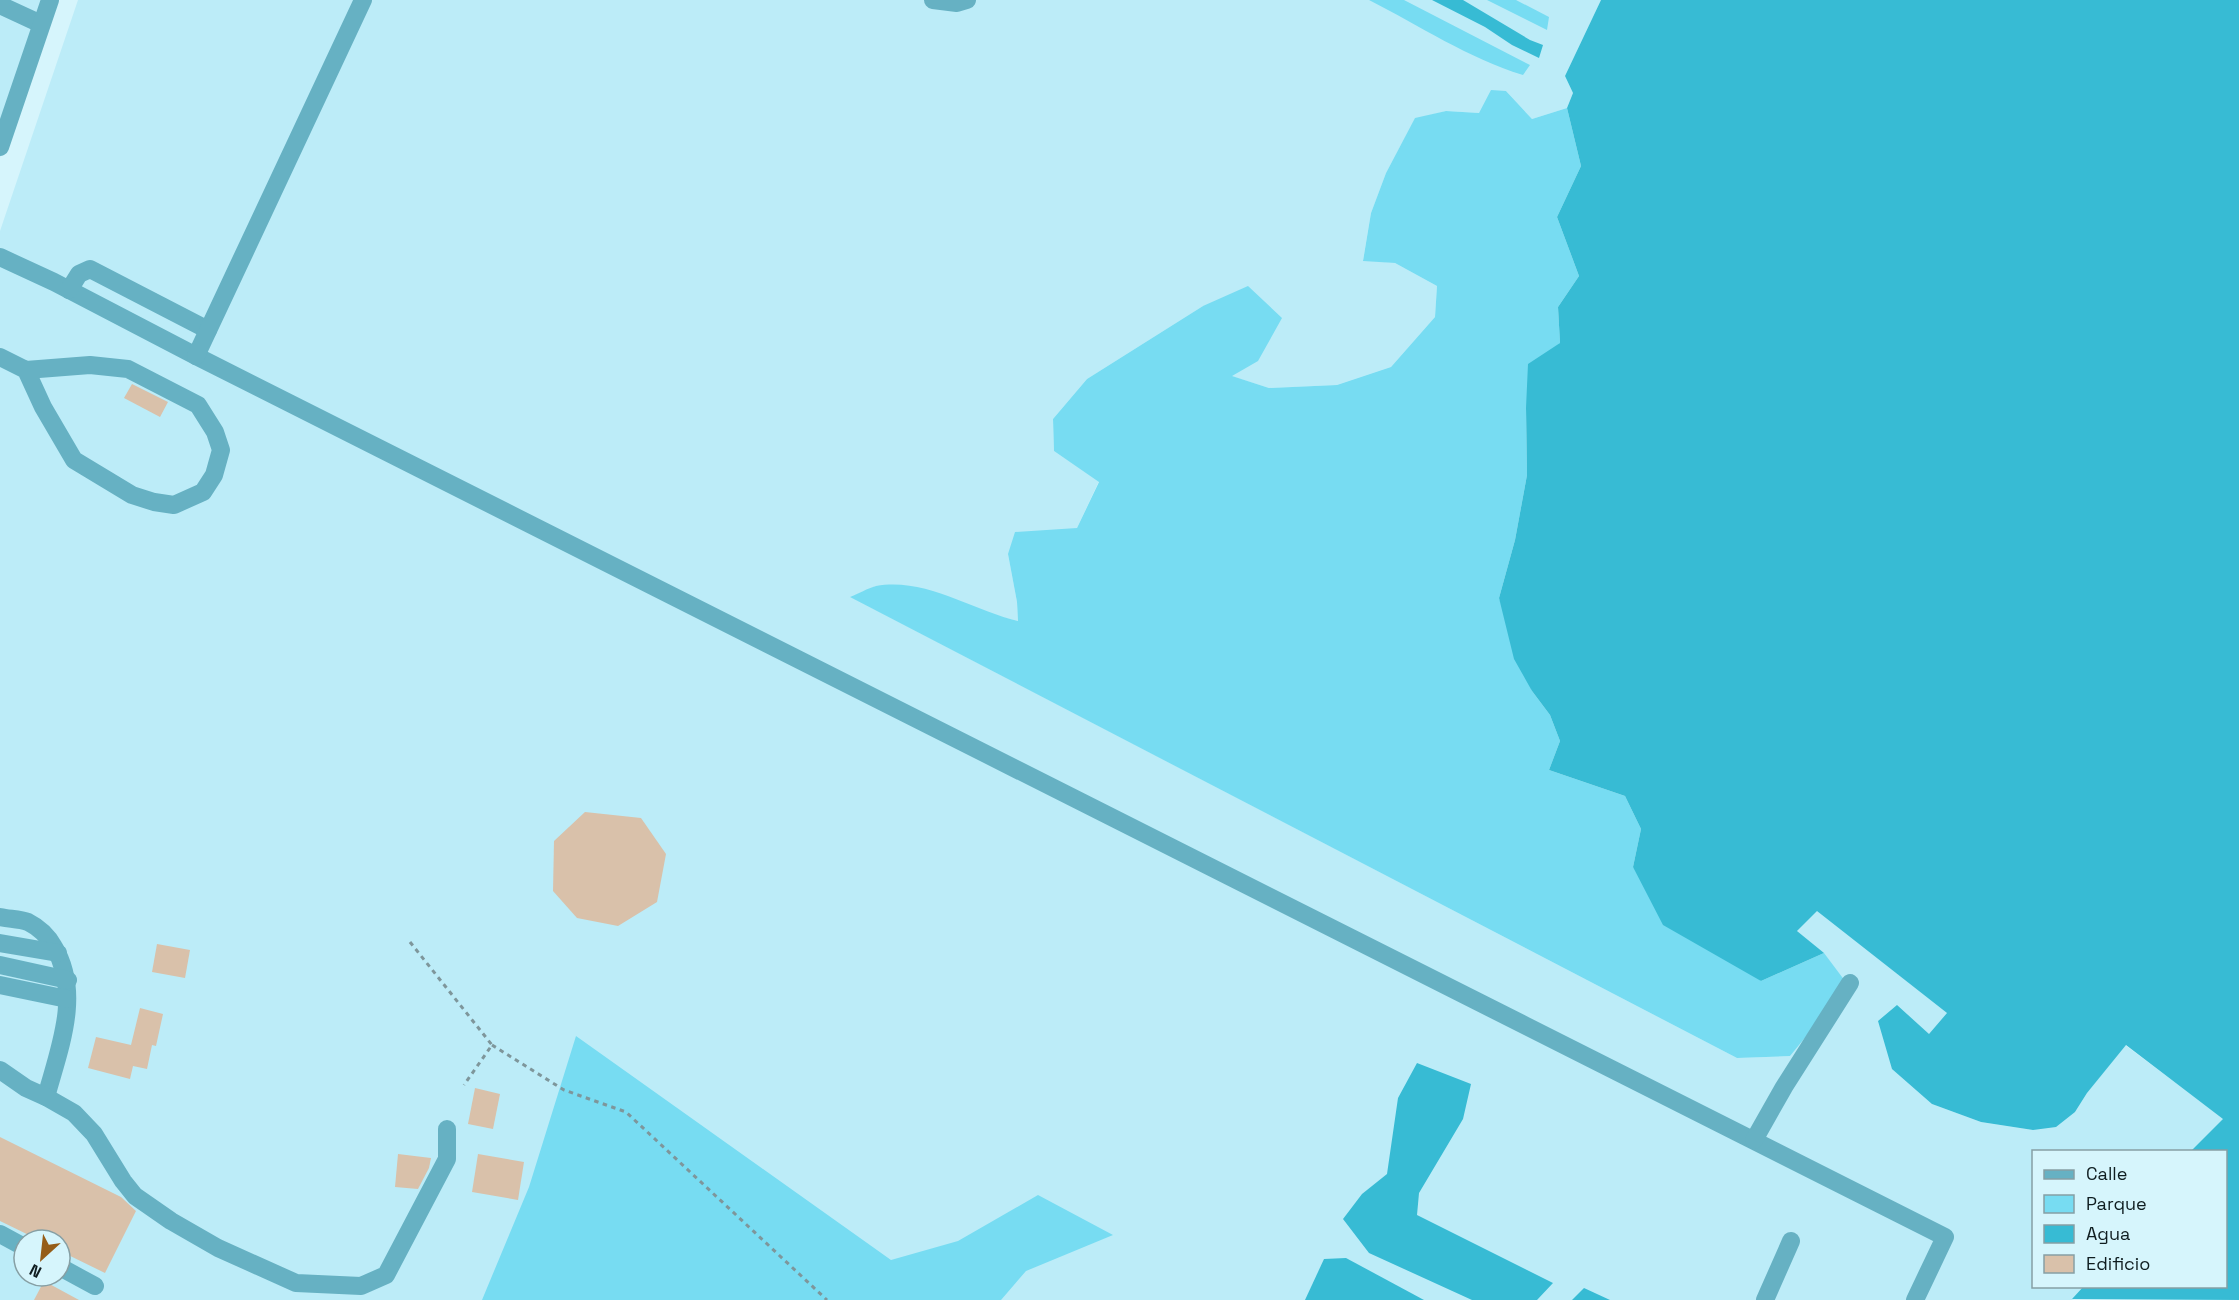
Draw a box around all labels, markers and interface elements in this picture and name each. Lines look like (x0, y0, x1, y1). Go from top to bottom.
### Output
legend (2032, 1150, 2227, 1288)
text: Calle (2086, 1162, 2127, 1185)
text: Parque (2086, 1192, 2147, 1215)
text: Agua (2086, 1222, 2130, 1245)
north arrow (12, 1228, 72, 1288)
text: Edificio (2086, 1252, 2150, 1275)
text: N (26, 1259, 45, 1283)

